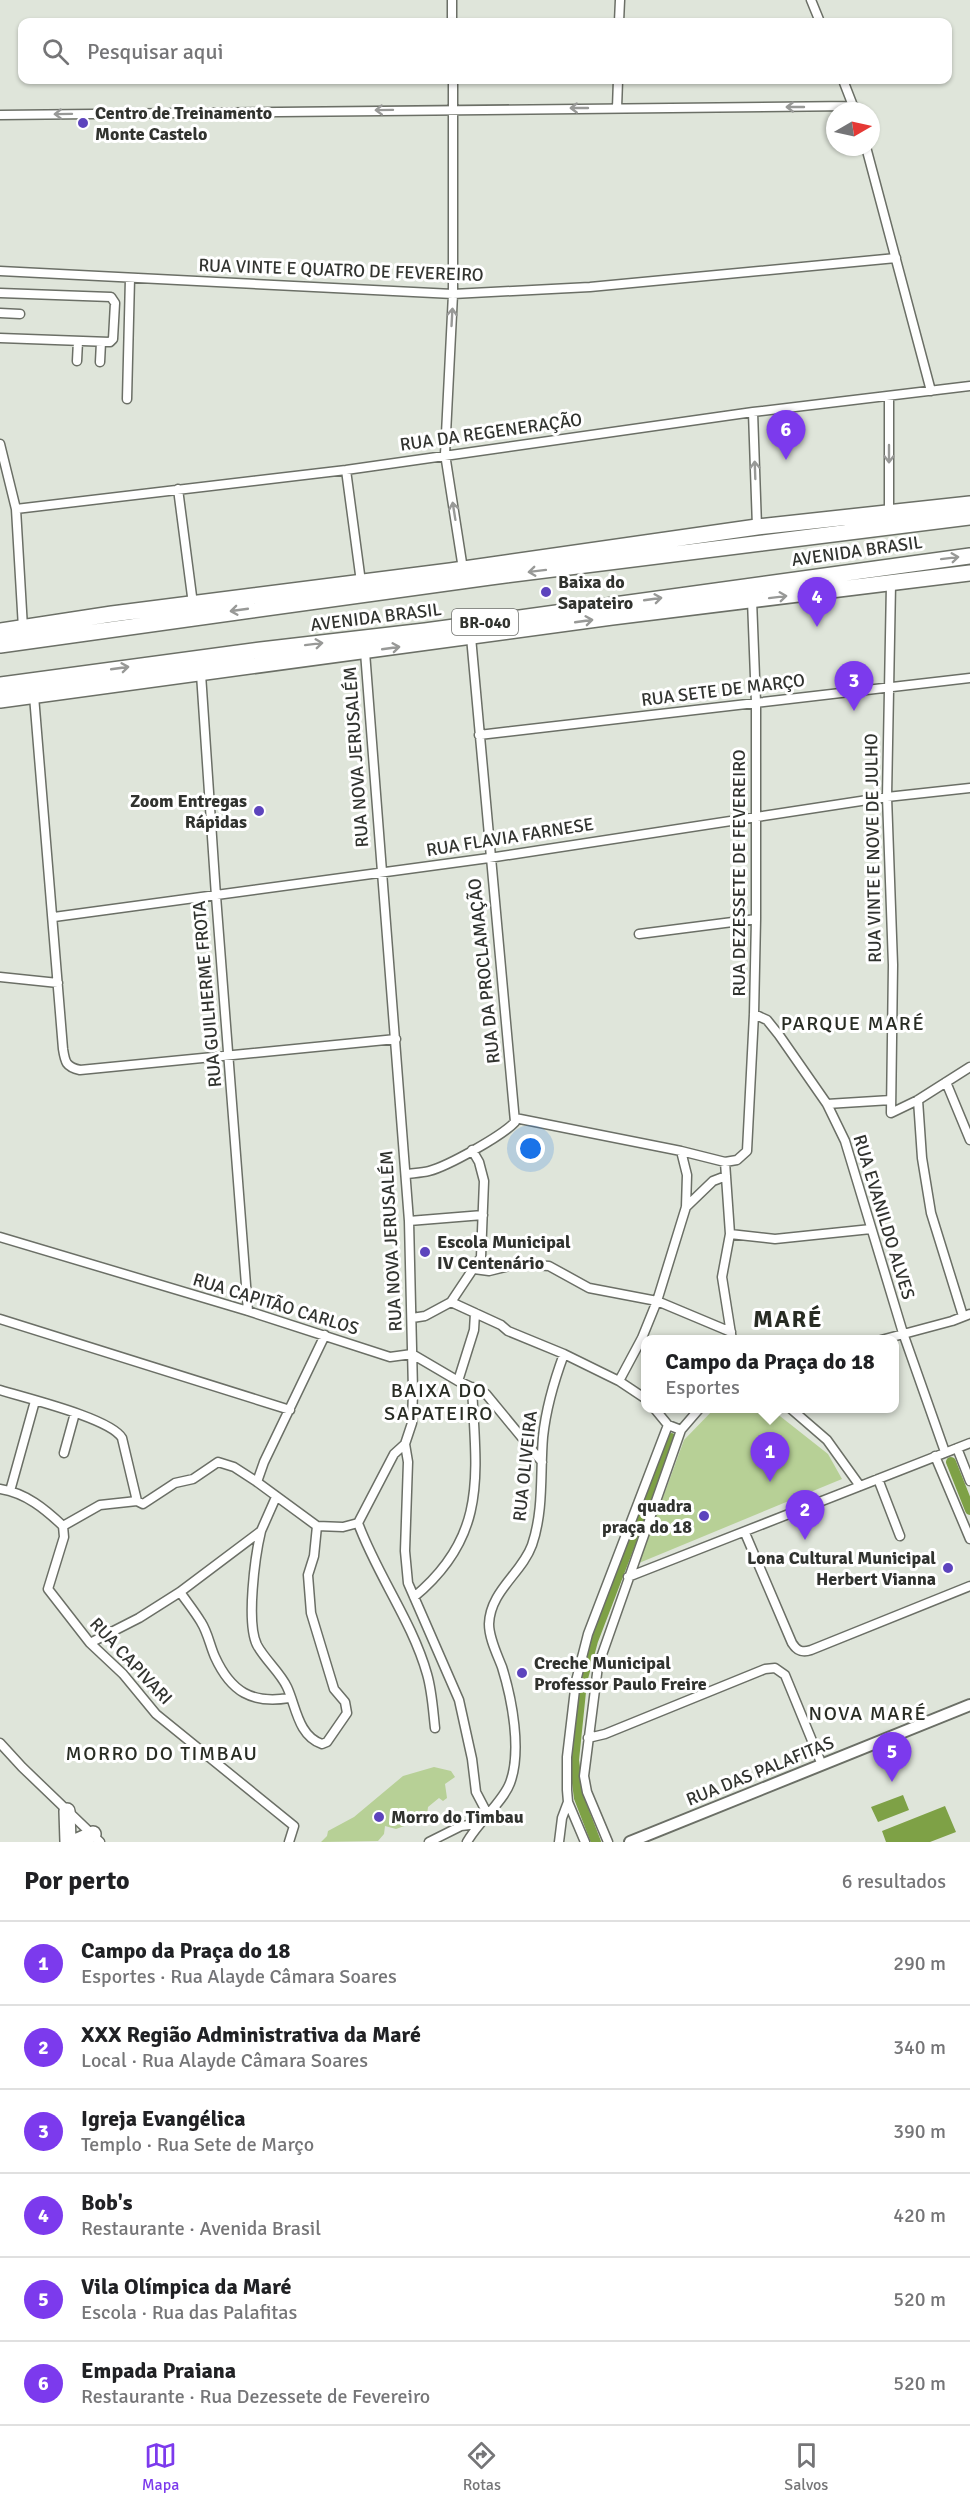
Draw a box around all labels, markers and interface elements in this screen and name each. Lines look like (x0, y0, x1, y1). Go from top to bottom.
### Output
search box (18, 18, 952, 84)
icon: search (39, 35, 72, 68)
text: Pesquisar aqui (87, 38, 223, 65)
one-way arrow (786, 101, 806, 113)
place label: Centro de Treinamento Monte Castelo (95, 102, 272, 145)
one-way arrow (570, 102, 590, 114)
north arrow (826, 102, 880, 156)
one-way arrow (375, 104, 395, 116)
one-way arrow (54, 108, 74, 120)
marker: Centro de Treinamento Monte Castelo (76, 116, 90, 130)
street label: RUA VINTE E QUATRO DE FEVEREIRO (198, 254, 484, 286)
one-way arrow (446, 308, 457, 328)
street label: RUA DA REGENERAÇÃO (398, 408, 584, 456)
pin: 6 (766, 410, 806, 460)
one-way arrow (883, 444, 895, 464)
one-way arrow (750, 460, 761, 480)
one-way arrow (449, 502, 460, 522)
street label: AVENIDA BRASIL (790, 531, 924, 571)
one-way arrow (940, 553, 959, 564)
one-way arrow (527, 566, 547, 577)
place label: Baixa do Sapateiro (558, 571, 633, 614)
pin: 4 (798, 578, 836, 627)
marker: Baixa do Sapateiro (539, 585, 553, 599)
one-way arrow (767, 591, 787, 602)
one-way arrow (642, 593, 662, 604)
street label: AVENIDA BRASIL (309, 598, 443, 636)
one-way arrow (230, 605, 250, 616)
road number: BR-040 (452, 609, 518, 635)
one-way arrow (574, 616, 594, 627)
one-way arrow (303, 638, 323, 649)
one-way arrow (381, 643, 401, 654)
pin: 3 (834, 662, 874, 711)
one-way arrow (110, 663, 130, 674)
street label: RUA NOVA JERUSALÉM (339, 666, 373, 848)
street label: RUA SETE DE MARÇO (640, 669, 806, 711)
street label: RUA VINTE E NOVE DE JULHO (860, 733, 886, 963)
street label: RUA DEZESSETE DE FEVEREIRO (728, 749, 750, 997)
place label: Zoom Entregas Rápidas (130, 790, 247, 833)
marker: Zoom Entregas Rápidas (252, 804, 266, 818)
street label: RUA FLAVIA FARNESE (425, 813, 595, 861)
street label: RUA DA PROCLAMAÇÃO (463, 877, 505, 1065)
street label: RUA GUILHERME FROTA (188, 900, 226, 1088)
district label: PARQUE MARÉ (781, 1011, 925, 1036)
street label: RUA EVANILDO ALVES (848, 1132, 920, 1302)
your location (516, 1134, 545, 1163)
street label: RUA NOVA JERUSALÉM (375, 1150, 407, 1332)
place label: Escola Municipal IV Centenário (437, 1231, 571, 1274)
marker: Escola Municipal IV Centenário (418, 1245, 432, 1259)
street label: RUA CAPITÃO CARLOS (190, 1268, 362, 1340)
district label: MARÉ (753, 1304, 823, 1334)
popup (641, 1335, 899, 1413)
text: Campo da Praça do 18 (665, 1348, 875, 1375)
text: Esportes (665, 1375, 740, 1400)
district label: BAIXA DO SAPATEIRO (384, 1378, 494, 1426)
street label: RUA OLIVEIRA (508, 1410, 542, 1522)
pin: 1 (750, 1432, 790, 1482)
pin: 2 (786, 1490, 824, 1540)
place label: quadra praça do 18 (602, 1495, 692, 1538)
marker: quadra praça do 18 (697, 1509, 711, 1523)
place label: Lona Cultural Municipal Herbert Vianna (747, 1547, 936, 1590)
marker: Lona Cultural Municipal Herbert Vianna (941, 1561, 955, 1575)
street label: RUA CAPIVARI (85, 1613, 177, 1709)
place label: Creche Municipal Professor Paulo Freire (534, 1652, 707, 1695)
marker: Creche Municipal Professor Paulo Freire (515, 1666, 529, 1680)
district label: NOVA MARÉ (809, 1701, 927, 1726)
street label: RUA DAS PALAFITAS (683, 1731, 837, 1811)
pin: 5 (872, 1732, 912, 1782)
district label: MORRO DO TIMBAU (66, 1741, 258, 1766)
place label: Morro do Timbau (391, 1806, 524, 1828)
marker: Morro do Timbau (372, 1810, 386, 1824)
text: Por perto (24, 1865, 130, 1897)
text: 6 resultados (842, 1869, 946, 1894)
text: Campo da Praça do 18 (81, 1937, 290, 1964)
text: 1 (38, 1951, 49, 1976)
text: 290 m (893, 1951, 946, 1976)
text: Esportes · Rua Alayde Câmara Soares (81, 1964, 397, 1989)
text: XXX Região Administrativa da Maré (81, 2021, 421, 2048)
text: 2 (38, 2035, 49, 2060)
text: 340 m (893, 2035, 946, 2060)
text: Local · Rua Alayde Câmara Soares (81, 2048, 368, 2073)
text: Igreja Evangélica (81, 2105, 246, 2132)
text: 3 (38, 2119, 49, 2144)
text: 390 m (893, 2119, 946, 2144)
text: Templo · Rua Sete de Março (81, 2132, 314, 2157)
text: Bob's (81, 2189, 133, 2216)
text: 4 (38, 2203, 49, 2228)
text: 420 m (893, 2203, 946, 2228)
text: Restaurante · Avenida Brasil (81, 2216, 321, 2241)
text: Vila Olímpica da Maré (81, 2273, 291, 2300)
text: 5 (38, 2287, 49, 2312)
text: 520 m (893, 2287, 946, 2312)
text: Escola · Rua das Palafitas (81, 2300, 297, 2325)
text: Empada Praiana (81, 2357, 236, 2384)
text: 6 (38, 2371, 49, 2396)
text: 520 m (893, 2371, 946, 2396)
text: Restaurante · Rua Dezessete de Fevereiro (81, 2384, 430, 2409)
tab: Mapa (142, 2439, 179, 2495)
tab: Rotas (463, 2439, 501, 2495)
tab: Salvos (784, 2439, 828, 2495)

